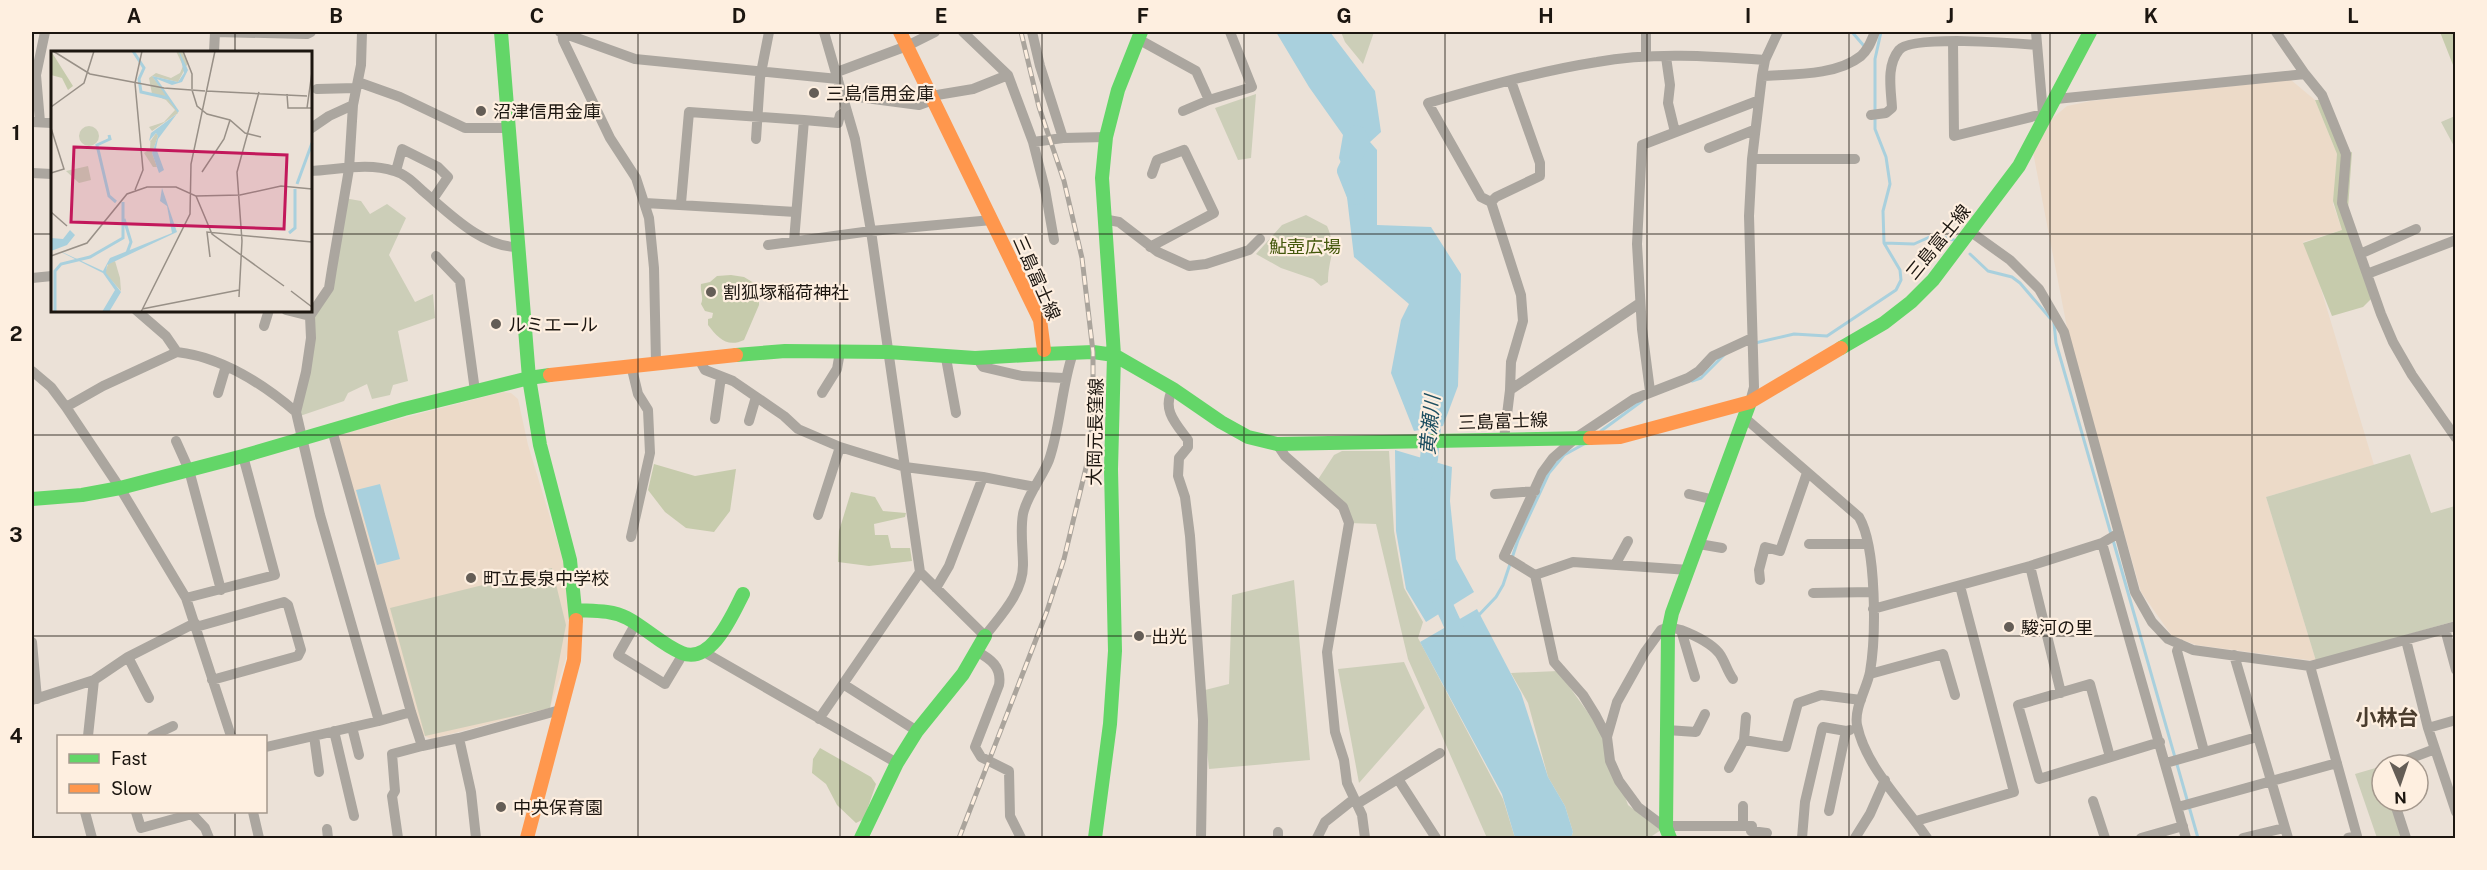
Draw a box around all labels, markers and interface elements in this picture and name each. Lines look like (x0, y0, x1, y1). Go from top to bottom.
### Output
text: A (127, 4, 141, 28)
text: B (329, 4, 343, 28)
text: C (530, 4, 544, 28)
text: D (732, 4, 746, 28)
text: E (935, 4, 947, 28)
text: F (1137, 4, 1149, 28)
text: G (1336, 4, 1352, 28)
text: H (1538, 4, 1554, 28)
text: I (1745, 4, 1751, 28)
text: J (1946, 4, 1954, 28)
text: K (2144, 4, 2158, 28)
text: L (2347, 4, 2359, 28)
inset map (51, 51, 312, 312)
place label: 三島信用金庫 (826, 83, 934, 104)
marker: 三島信用金庫 (807, 86, 821, 100)
place label: 沼津信用金庫 (493, 101, 601, 122)
marker: 沼津信用金庫 (474, 104, 488, 118)
text: 1 (12, 121, 20, 145)
street label: 三島富士線 (1902, 200, 1974, 284)
street label: 三島富士線 (1009, 233, 1065, 323)
park label: 鮎壺広場 (1269, 236, 1341, 257)
place label: 割狐塚稲荷神社 (723, 282, 849, 303)
marker: 割狐塚稲荷神社 (704, 285, 718, 299)
place label: ルミエール (508, 314, 598, 335)
marker: ルミエール (489, 317, 503, 331)
text: 2 (10, 322, 22, 346)
street label: 大岡元長窪線 (1084, 378, 1106, 486)
water label: 黄瀬川 (1415, 392, 1445, 456)
street label: 三島富士線 (1458, 409, 1548, 433)
text: 3 (9, 523, 23, 547)
place label: 町立長泉中学校 (483, 568, 609, 589)
marker: 町立長泉中学校 (464, 571, 478, 585)
place label: 駿河の里 (2021, 617, 2093, 638)
marker: 駿河の里 (2002, 620, 2016, 634)
place label: 出光 (1151, 626, 1187, 647)
marker: 出光 (1132, 629, 1146, 643)
district label: 小林台 (2356, 705, 2419, 730)
text: 4 (9, 724, 23, 748)
legend (57, 735, 267, 813)
text: Fast (111, 748, 147, 769)
north arrow (2370, 753, 2430, 813)
text: Slow (111, 778, 152, 799)
text: N (2394, 788, 2407, 807)
place label: 中央保育園 (513, 797, 603, 818)
marker: 中央保育園 (494, 800, 508, 814)

